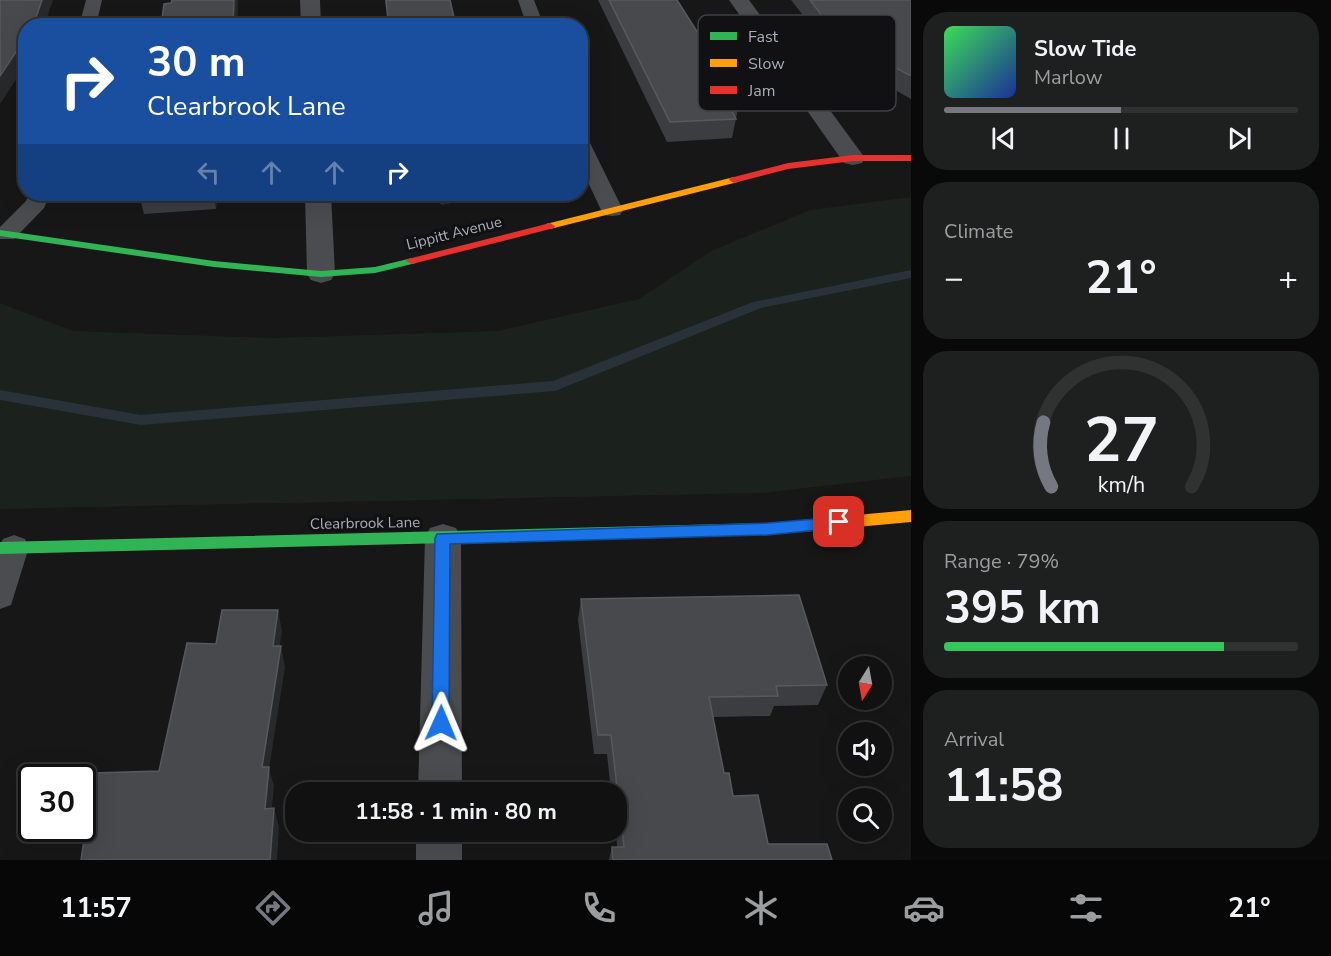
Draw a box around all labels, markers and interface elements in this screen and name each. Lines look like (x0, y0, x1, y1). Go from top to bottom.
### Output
legend (698, 15, 896, 111)
text: Fast (748, 26, 779, 48)
text: 30 m (147, 34, 246, 91)
text: Slow Tide (1034, 34, 1136, 64)
icon: right (48, 42, 126, 120)
text: Slow (748, 53, 785, 75)
text: Marlow (1034, 64, 1102, 91)
text: Jam (747, 80, 775, 102)
text: Clearbrook Lane (147, 88, 346, 125)
icon: previous (987, 122, 1020, 155)
icon: pause (1105, 122, 1138, 155)
icon: next (1223, 122, 1256, 155)
icon: left (192, 156, 225, 189)
icon: ahead (255, 156, 288, 189)
icon: ahead (318, 156, 351, 189)
icon: right (381, 156, 414, 189)
street label: Lippitt Avenue (404, 211, 504, 255)
text: Climate (944, 218, 1013, 245)
text: 21° (1085, 248, 1157, 309)
text: − (944, 256, 964, 301)
text: + (1278, 256, 1298, 301)
text: 27 (1084, 398, 1158, 483)
text: km/h (1097, 470, 1145, 500)
pin (813, 496, 864, 547)
icon: arrive (822, 505, 855, 538)
street label: Clearbrook Lane (310, 512, 420, 534)
text: Range · 79% (944, 548, 1059, 575)
text: 395 km (944, 578, 1101, 639)
north arrow (838, 656, 892, 710)
map controls (838, 656, 892, 842)
position arrow (409, 691, 473, 755)
button: sound (838, 722, 892, 776)
text: Arrival (944, 726, 1004, 753)
text: 11:58 (944, 756, 1063, 817)
speed limit sign: 30 (18, 764, 96, 842)
button: search (838, 788, 892, 842)
text: 11:58 · 1 min · 80 m (355, 797, 557, 827)
icon: directions (252, 887, 294, 929)
icon: music (415, 887, 457, 929)
icon: phone (578, 887, 620, 929)
icon: climate (740, 887, 782, 929)
icon: car (903, 887, 945, 929)
icon: filters (1065, 887, 1107, 929)
text: 11:57 (60, 890, 132, 927)
text: 21° (1228, 890, 1271, 927)

